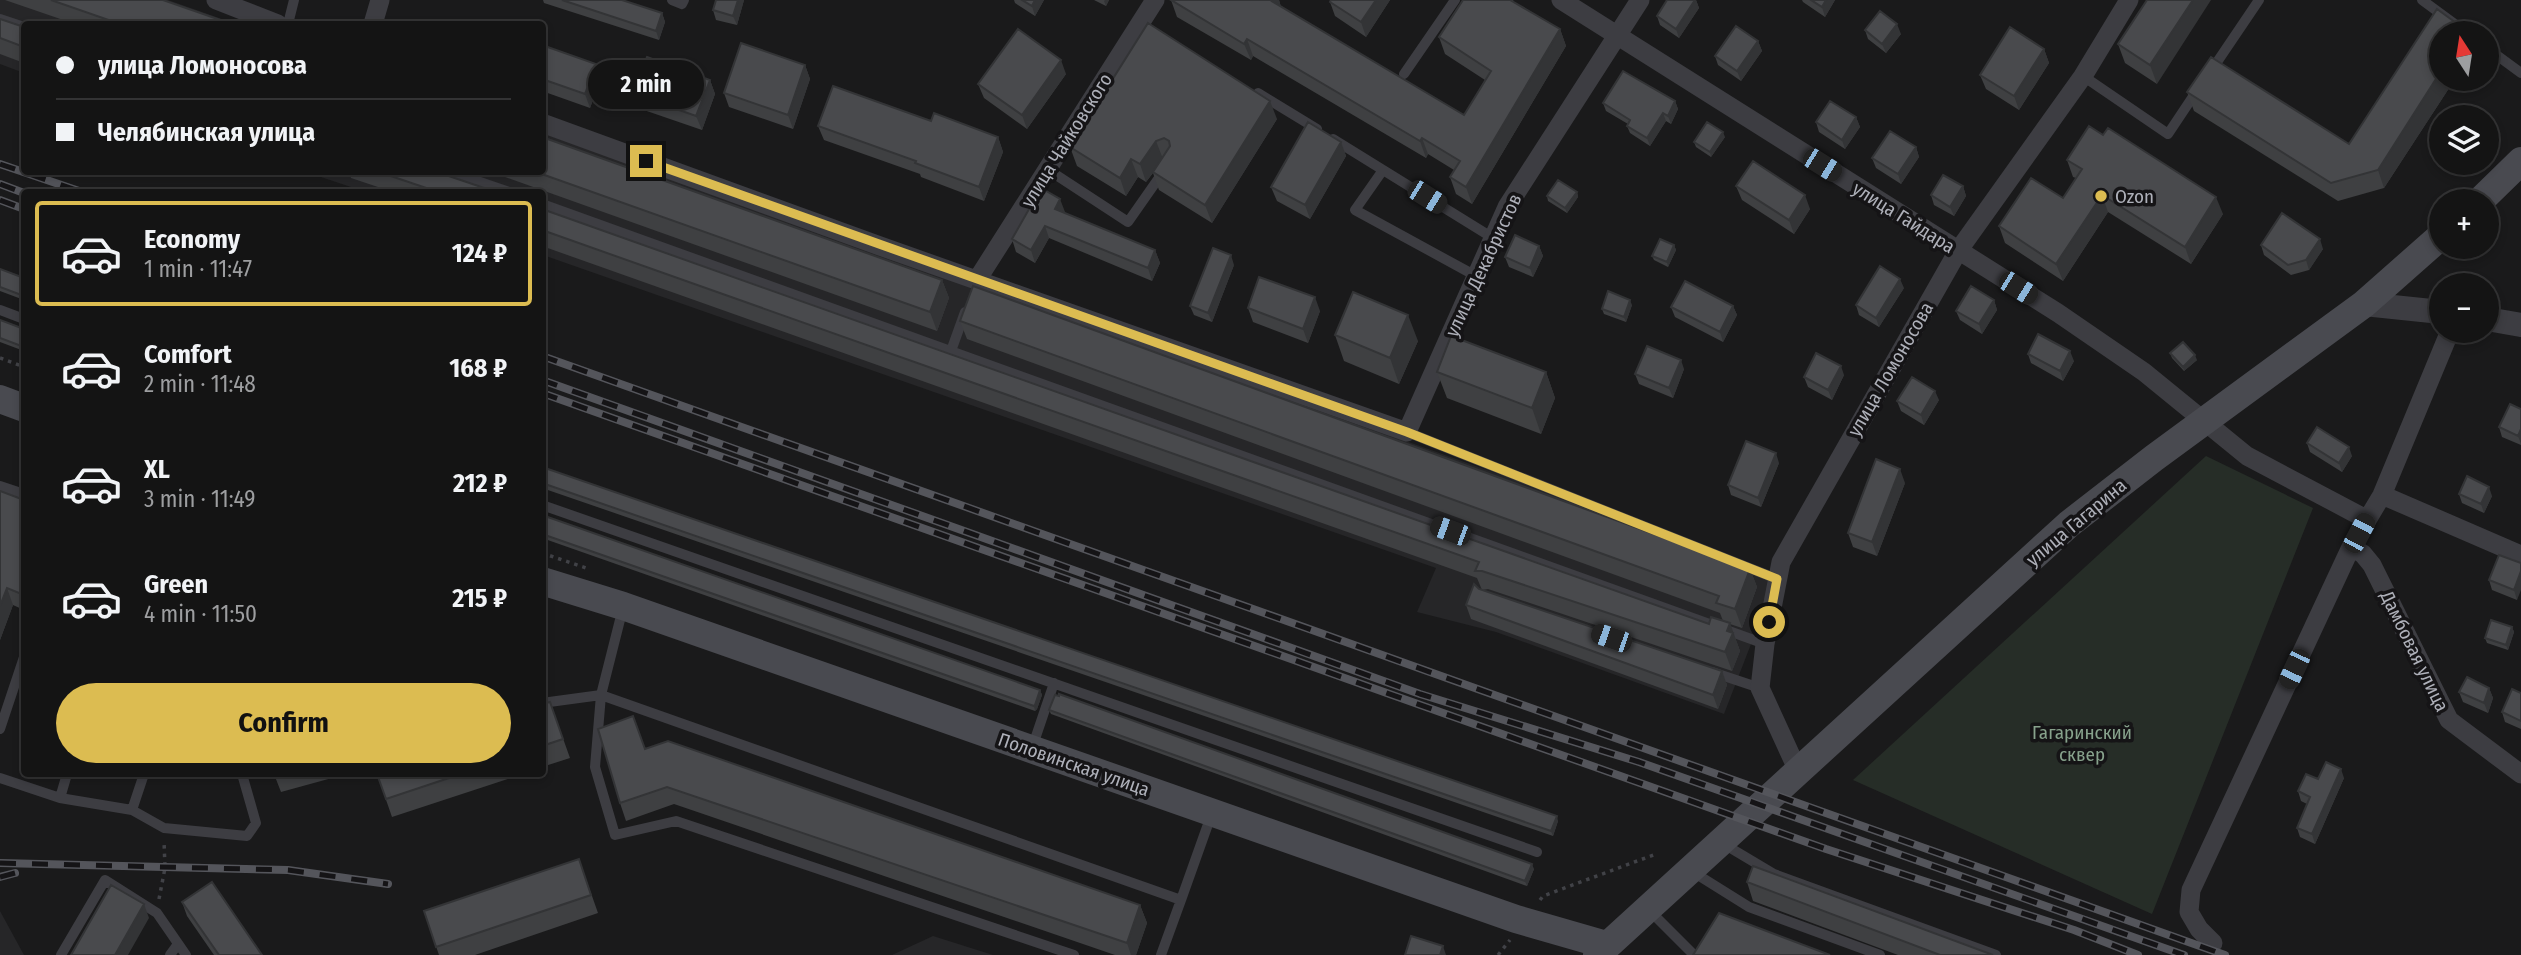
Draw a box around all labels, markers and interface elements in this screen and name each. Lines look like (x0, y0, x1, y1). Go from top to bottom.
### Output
north arrow (2429, 21, 2499, 91)
map controls (2429, 21, 2499, 343)
text: улица Ломоносова (98, 50, 307, 81)
callout: 2 min (588, 60, 704, 108)
street label: улица Чайковского (1016, 69, 1117, 212)
text: 2 min (621, 70, 672, 98)
button: layers (2429, 105, 2499, 175)
text: Челябинская улица (98, 117, 315, 148)
route end (630, 145, 662, 177)
car (1799, 145, 1846, 185)
car (1404, 177, 1451, 217)
street label: улица Гайдара (1848, 177, 1959, 258)
place label: Ozon (2115, 185, 2154, 208)
marker: Ozon (2093, 188, 2109, 204)
button: + (2429, 189, 2499, 259)
street label: улица Декабристов (1440, 190, 1527, 340)
icon: car (60, 222, 123, 285)
text: Economy (144, 224, 240, 255)
text: 124 ₽ (452, 238, 507, 269)
text: 1 min · 11:47 (144, 255, 252, 283)
car (1995, 268, 2042, 308)
button: − (2429, 273, 2499, 343)
street label: улица Ломоносова (1843, 298, 1938, 441)
icon: car (60, 337, 123, 400)
text: Comfort (144, 339, 232, 370)
text: 168 ₽ (449, 353, 507, 384)
text: 2 min · 11:48 (144, 370, 256, 398)
icon: car (60, 452, 123, 515)
text: XL (144, 454, 170, 485)
text: 212 ₽ (453, 468, 507, 499)
street label: улица Гагарина (2021, 474, 2131, 571)
text: 3 min · 11:49 (144, 485, 255, 513)
car (2340, 510, 2379, 556)
car (1427, 514, 1474, 548)
icon: car (60, 567, 123, 630)
text: Green (144, 569, 208, 600)
text: 215 ₽ (452, 583, 507, 614)
street label: Дамбовая улица (2375, 586, 2454, 715)
text: 4 min · 11:50 (144, 600, 257, 628)
route start (1753, 606, 1785, 638)
car (1588, 621, 1635, 655)
car (2276, 646, 2313, 692)
button: Confirm (56, 683, 511, 763)
park label: Гагаринский сквер (2032, 721, 2132, 766)
street label: Половинская улица (995, 728, 1152, 801)

